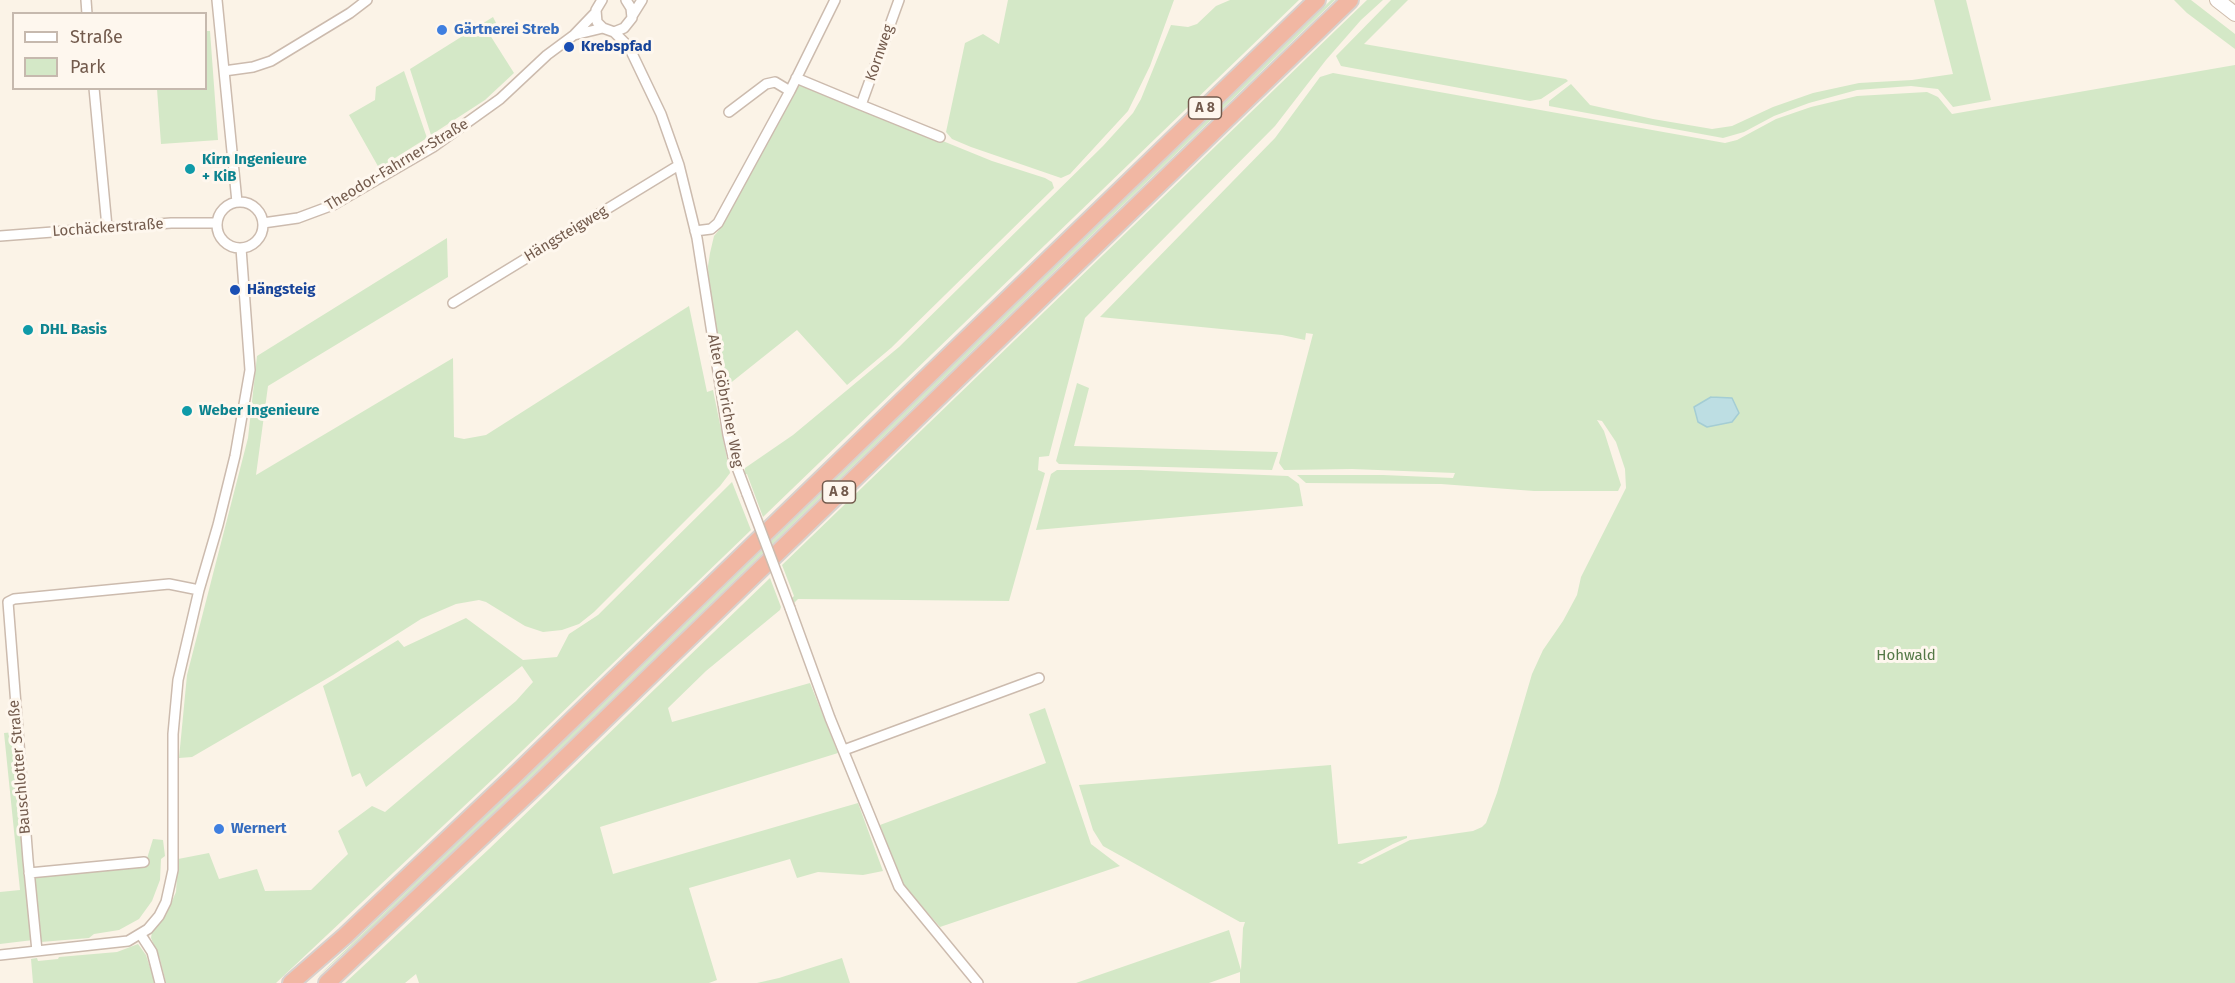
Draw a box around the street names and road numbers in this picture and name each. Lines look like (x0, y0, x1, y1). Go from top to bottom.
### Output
street label: Kornweg (862, 22, 898, 84)
road number: A 8 (1188, 97, 1222, 119)
street label: Theodor-Fahrner-Straße (322, 115, 472, 215)
street label: Hängsteigweg (521, 202, 611, 266)
street label: Lochäckerstraße (52, 215, 164, 241)
street label: Alter Göbricher Weg (703, 333, 747, 469)
road number: A 8 (822, 481, 856, 503)
street label: Bauschlotter Straße (5, 699, 35, 835)

